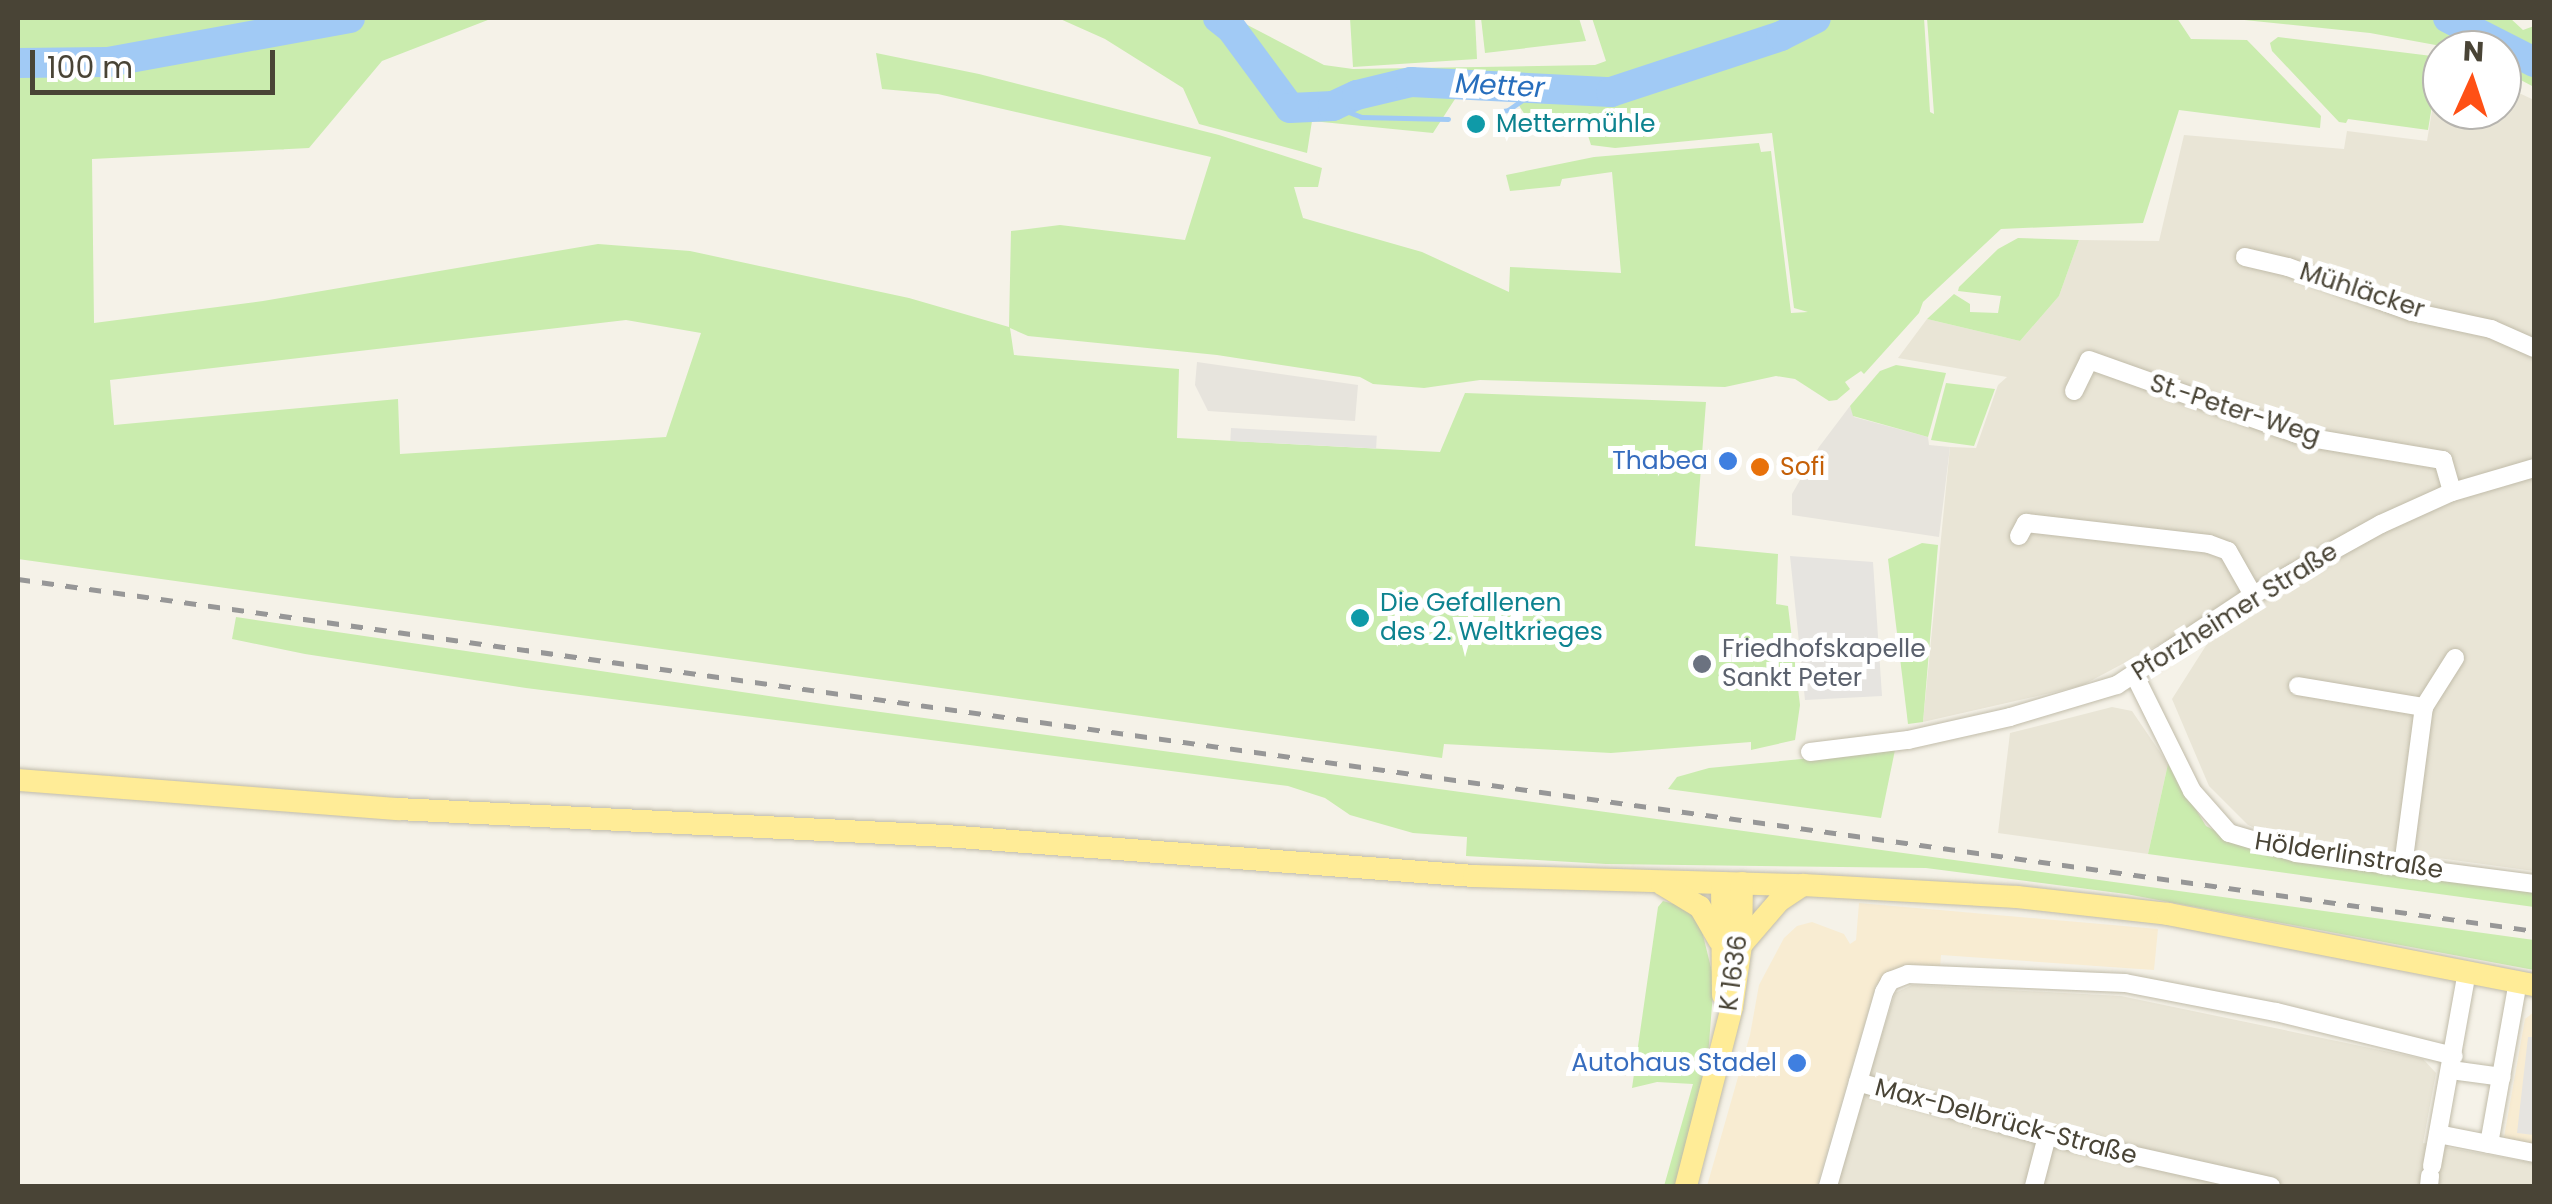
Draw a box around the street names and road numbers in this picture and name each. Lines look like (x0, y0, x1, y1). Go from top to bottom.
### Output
street label: Mühläcker (2296, 257, 2428, 325)
street label: St.-Peter-Weg (2146, 368, 2324, 452)
street label: Pforzheimer Straße (2127, 537, 2343, 687)
street label: Hölderlinstraße (2253, 826, 2445, 886)
street label: K 1636 (1714, 933, 1754, 1013)
street label: Max-Delbrück-Straße (1872, 1073, 2140, 1171)

